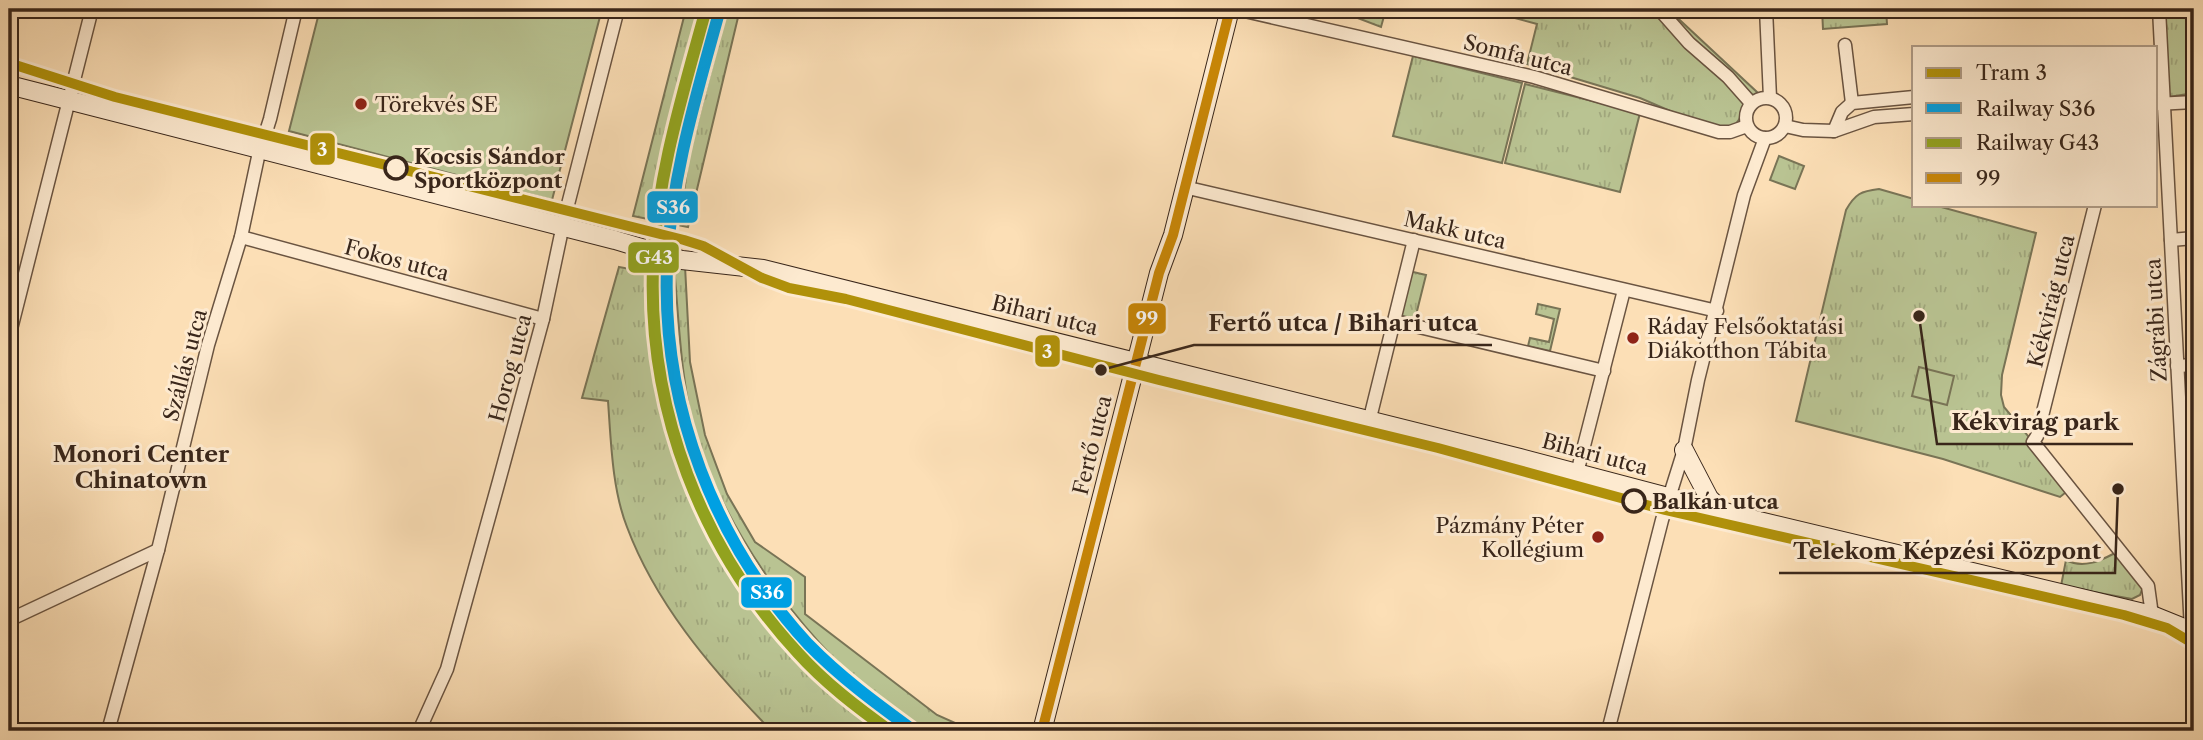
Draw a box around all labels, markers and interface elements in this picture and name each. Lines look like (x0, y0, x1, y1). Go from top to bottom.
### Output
street label: Somfa utca (1461, 29, 1576, 81)
legend (1912, 46, 2158, 206)
text: Tram 3 (1976, 60, 2047, 85)
place label: Törekvés SE (375, 92, 498, 117)
marker: Törekvés SE (353, 96, 369, 112)
text: Railway S36 (1976, 96, 2095, 121)
text: Railway G43 (1976, 130, 2099, 155)
line badge: 3 (309, 132, 336, 166)
text: 3 (317, 138, 327, 161)
place label: Kocsis Sándor Sportközpont (414, 144, 566, 193)
marker: Kocsis Sándor Sportközpont (384, 156, 408, 180)
text: 99 (1976, 166, 2001, 191)
line badge: S36 (646, 190, 699, 224)
text: S36 (656, 196, 690, 219)
street label: Makk utca (1402, 206, 1509, 254)
street label: Kékvirág utca (2022, 231, 2080, 370)
street label: Fokos utca (342, 234, 453, 286)
line badge: G43 (627, 241, 680, 274)
text: G43 (635, 246, 673, 269)
street label: Zágrábi utca (2140, 257, 2172, 382)
street label: Bihari utca (989, 290, 1102, 340)
callout: Fertő utca / Bihari utca (1194, 301, 1492, 345)
line badge: 99 (1127, 302, 1167, 335)
street label: Szállás utca (158, 305, 212, 424)
text: 99 (1136, 307, 1158, 330)
text: Fertő utca / Bihari utca (1208, 309, 1479, 337)
street label: Horog utca (484, 310, 537, 425)
place label: Ráday Felsőoktatási Diákotthon Tábita (1647, 314, 1844, 363)
marker: Ráday Felsőoktatási Diákotthon Tábita (1625, 330, 1641, 346)
line badge: 3 (1034, 334, 1061, 368)
text: 3 (1042, 340, 1052, 363)
street label: Fertő utca (1068, 392, 1117, 497)
callout: Kékvirág park (1937, 400, 2133, 444)
text: Kékvirág park (1951, 408, 2120, 436)
street label: Bihari utca (1539, 428, 1652, 480)
district label: Monori Center Chinatown (53, 440, 230, 494)
marker: Balkán utca (1622, 489, 1646, 513)
place label: Balkán utca (1652, 489, 1780, 514)
place label: Pázmány Péter Kollégium (1436, 513, 1584, 562)
marker: Pázmány Péter Kollégium (1590, 529, 1606, 545)
callout: Telekom Képzési Központ (1779, 529, 2115, 573)
text: Telekom Képzési Központ (1793, 537, 2102, 565)
line badge: S36 (740, 576, 793, 609)
text: S36 (750, 581, 784, 604)

